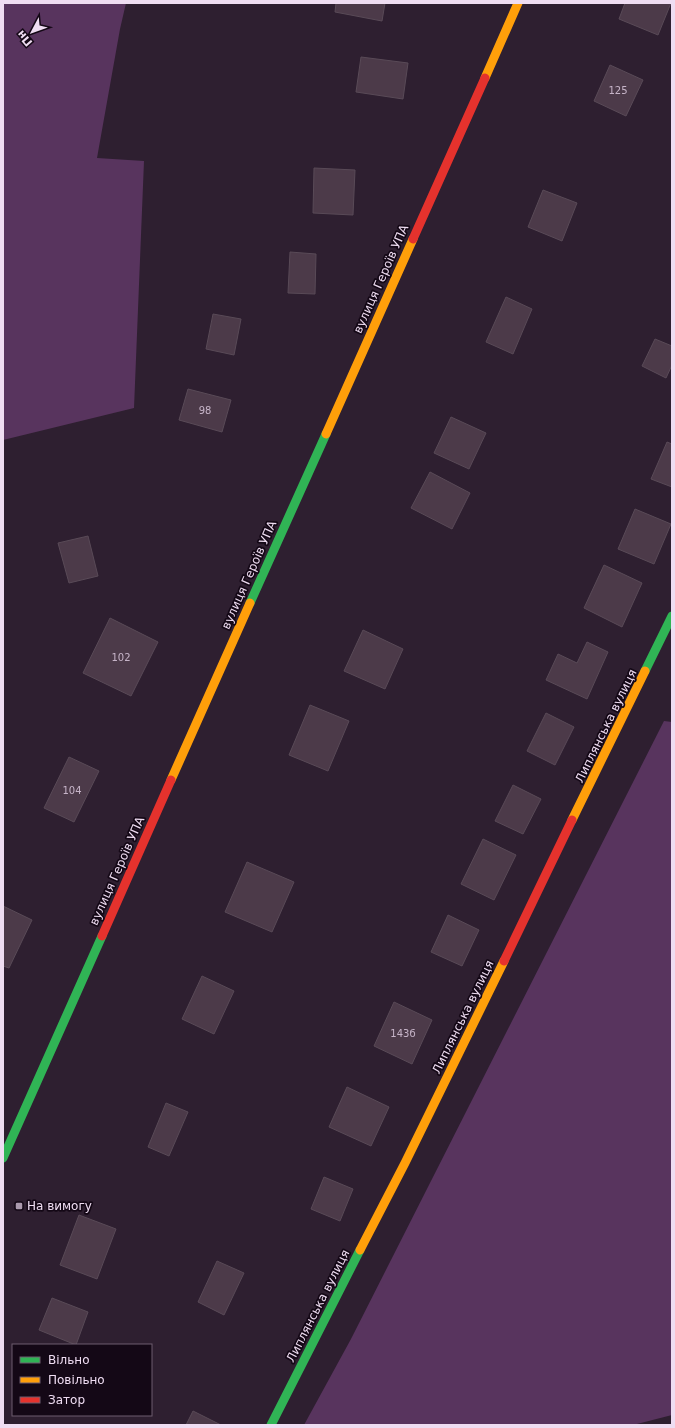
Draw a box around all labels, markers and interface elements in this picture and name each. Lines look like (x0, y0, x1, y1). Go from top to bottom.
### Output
north arrow (12, 12, 52, 52)
text: Пн (14, 28, 35, 49)
house number: 125 (608, 85, 628, 96)
street label: вулиця Героїв УПА (351, 222, 412, 335)
house number: 98 (199, 405, 211, 416)
street label: вулиця Героїв УПА (219, 518, 280, 631)
house number: 102 (111, 652, 131, 663)
street label: Липлянська вулиця (572, 667, 640, 785)
house number: 104 (62, 785, 82, 796)
street label: вулиця Героїв УПА (87, 814, 148, 927)
street label: Липлянська вулиця (429, 958, 497, 1076)
house number: 143б (390, 1028, 416, 1039)
place label: На вимогу (27, 1199, 92, 1213)
marker: На вимогу (14, 1201, 24, 1211)
street label: Липлянська вулиця (283, 1247, 353, 1365)
legend (12, 1344, 152, 1416)
text: Вільно (48, 1353, 90, 1367)
text: Повільно (48, 1373, 105, 1387)
text: Затор (48, 1393, 85, 1407)

